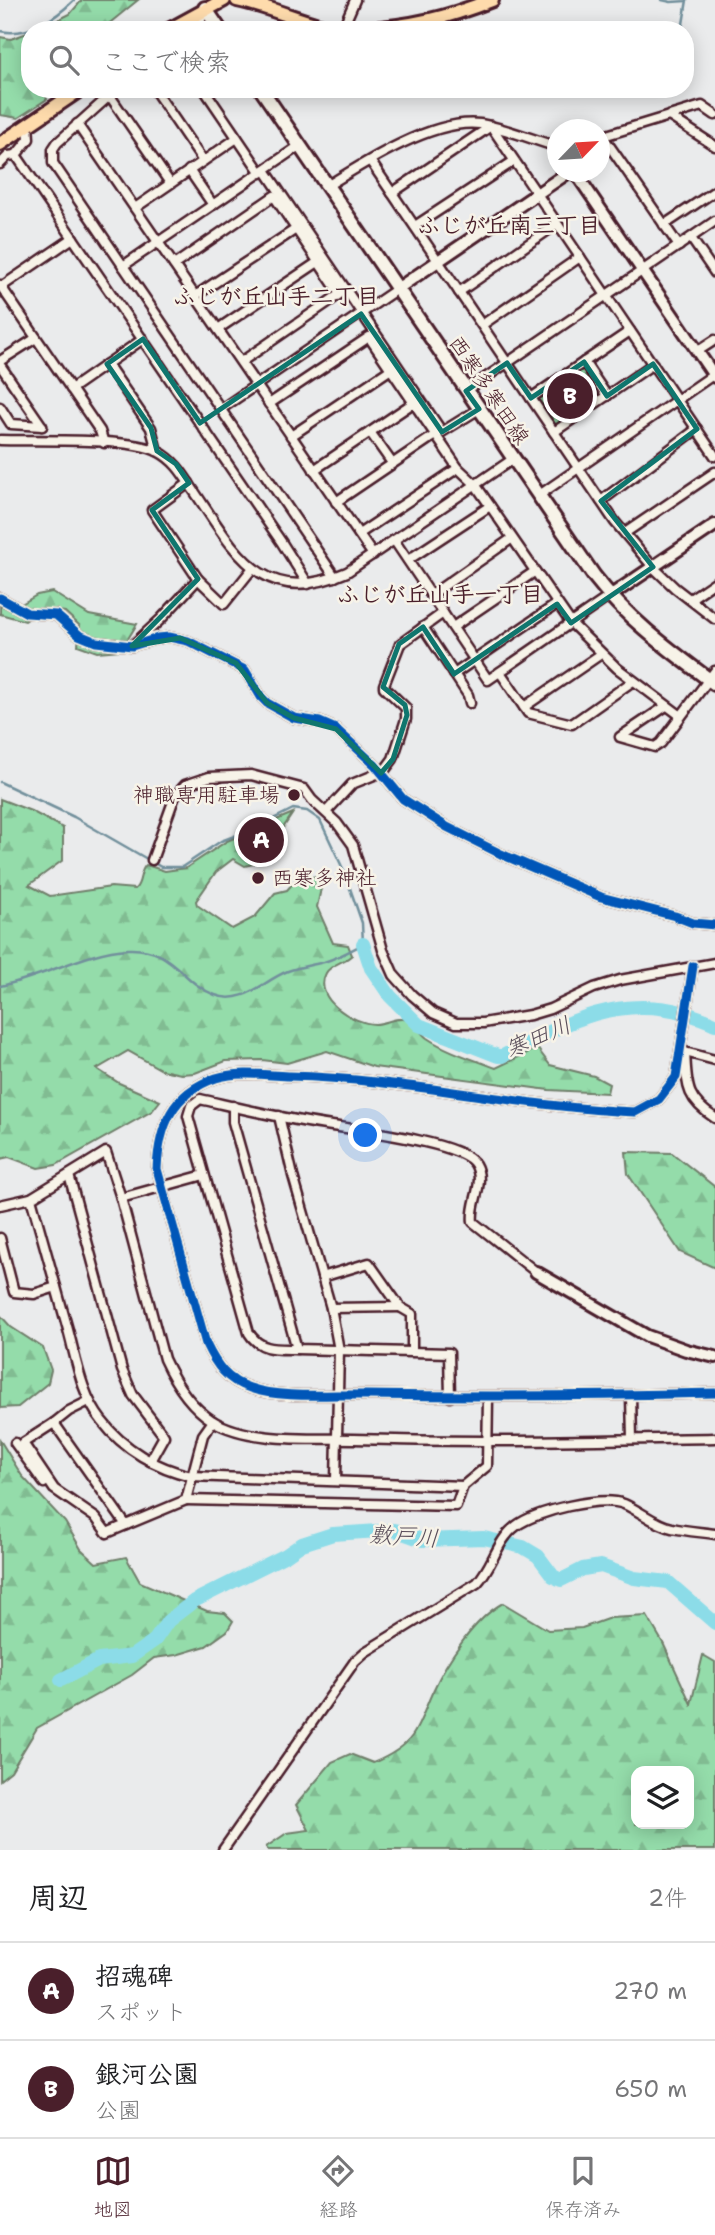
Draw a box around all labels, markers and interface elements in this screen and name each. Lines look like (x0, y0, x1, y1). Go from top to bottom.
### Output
search box (21, 21, 694, 98)
icon: search (45, 41, 83, 79)
text: ここで検索 (101, 44, 231, 79)
north arrow (547, 119, 610, 182)
district label: ふじが丘南三丁目 (417, 210, 601, 240)
district label: ふじが丘山手二丁目 (173, 281, 380, 311)
street label: 西寒多寒田線 (442, 330, 536, 450)
pin: B (547, 370, 593, 422)
district label: ふじが丘山手一丁目 (337, 579, 544, 609)
place label: 神職専用駐車場 (133, 781, 280, 809)
marker: 神職専用駐車場 (286, 787, 302, 803)
pin: A (238, 814, 284, 866)
place label: 西寒多神社 (272, 864, 377, 892)
marker: 西寒多神社 (250, 870, 266, 886)
water label: 寒田川 (500, 1010, 576, 1064)
your location (348, 1118, 382, 1152)
water label: 敷戸川 (369, 1519, 439, 1553)
map controls (631, 1766, 694, 1829)
button: layers (631, 1766, 694, 1829)
text: 周辺 (28, 1877, 88, 1918)
text: 2件 (648, 1883, 687, 1913)
text: 招魂碑 (95, 1958, 173, 1993)
text: A (42, 1976, 60, 2006)
text: 270 m (613, 1976, 687, 2006)
text: スポット (95, 1997, 187, 2027)
text: 銀河公園 (95, 2056, 199, 2091)
text: B (44, 2074, 58, 2104)
text: 650 m (614, 2074, 687, 2104)
text: 公園 (95, 2095, 141, 2125)
tab: 地図 (94, 2152, 132, 2222)
tab: 経路 (319, 2152, 357, 2222)
tab: 保存済み (545, 2152, 621, 2222)

